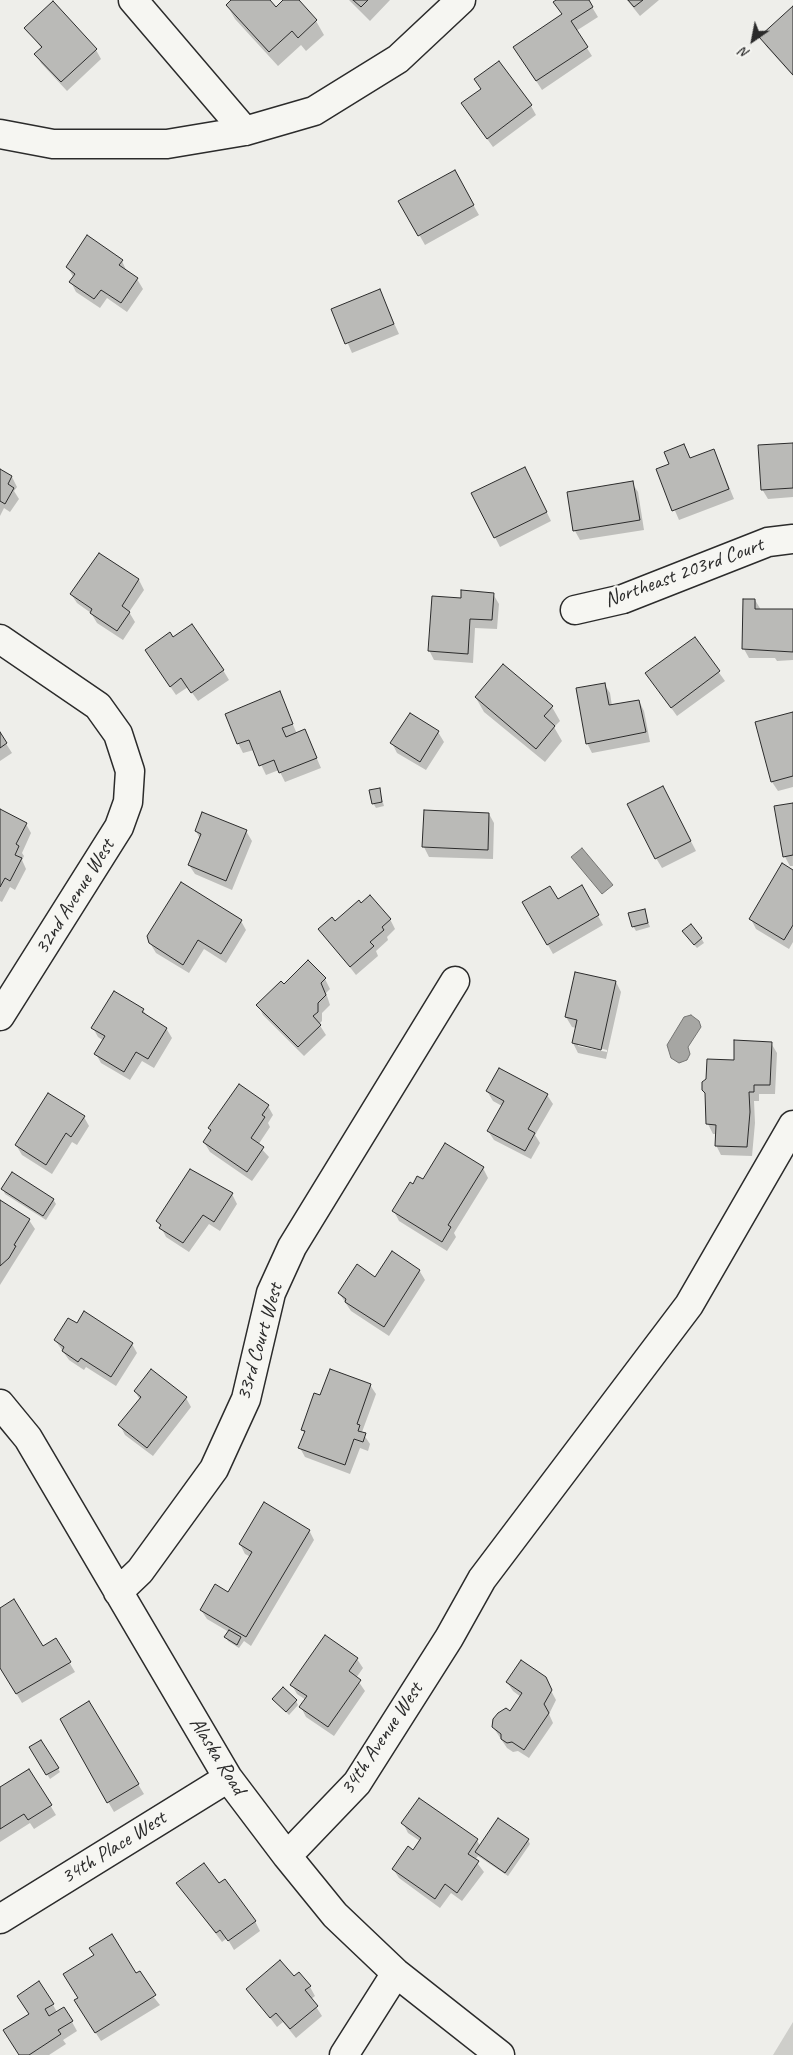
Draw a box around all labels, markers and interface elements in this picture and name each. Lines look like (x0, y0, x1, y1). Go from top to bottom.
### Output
north arrow (728, 15, 778, 65)
text: N (736, 44, 753, 62)
street label: Northeast 203rd Court (601, 533, 767, 613)
street label: 32nd Avenue West (30, 835, 120, 959)
street label: 33rd Court West (231, 1280, 289, 1404)
street label: 34th Avenue West (335, 1678, 429, 1800)
street label: Alaska Road (183, 1713, 251, 1799)
street label: 34th Place West (57, 1806, 171, 1890)

